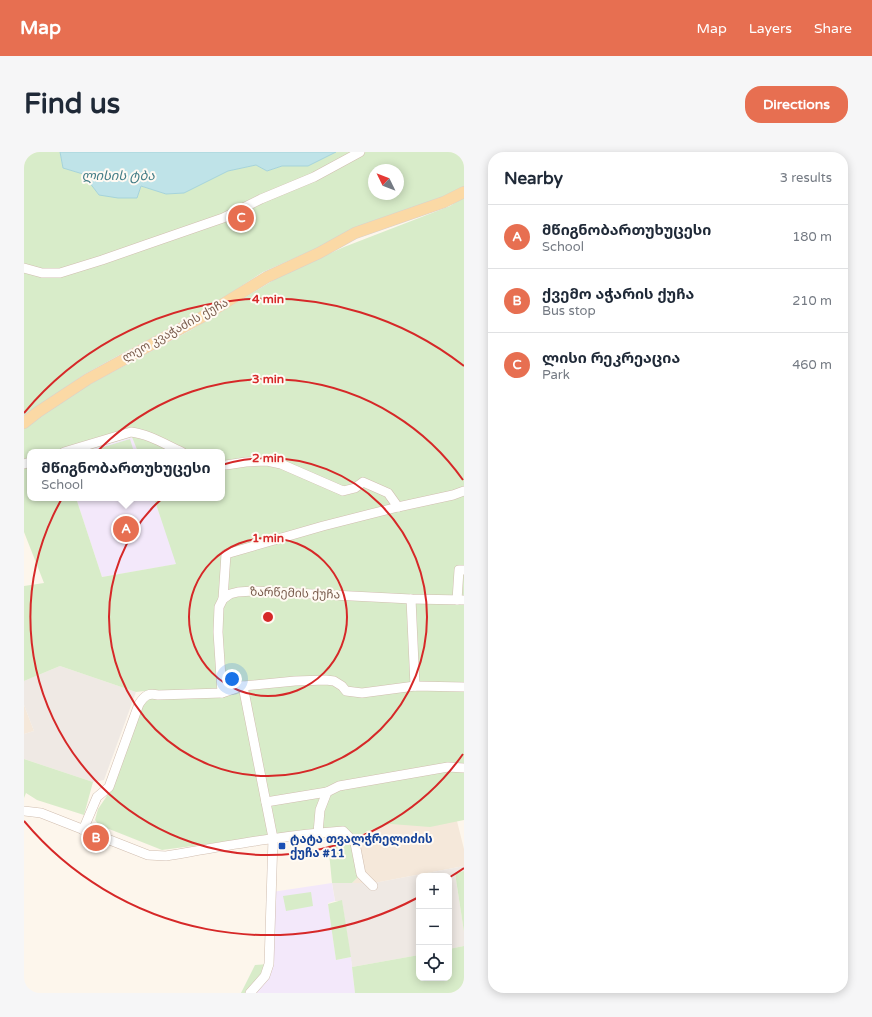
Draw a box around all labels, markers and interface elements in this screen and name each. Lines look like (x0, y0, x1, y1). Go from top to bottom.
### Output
text: Map (20, 17, 61, 39)
text: Map (697, 20, 727, 37)
text: Layers (749, 20, 792, 37)
text: Share (814, 20, 852, 37)
button: Directions (745, 86, 848, 123)
text: Find us (24, 87, 120, 121)
north arrow (368, 164, 404, 200)
water label: ლისის ტბა (81, 168, 155, 184)
text: Nearby (504, 168, 563, 189)
text: 3 results (780, 170, 832, 186)
pin: C (228, 203, 254, 233)
text: მწიგნობართუხუცესი (542, 221, 711, 239)
text: A (512, 229, 522, 245)
text: 180 m (792, 229, 832, 245)
text: School (542, 239, 584, 255)
text: ქვემო აჭარის ქუჩა (542, 285, 694, 303)
text: 4 min (252, 292, 284, 306)
text: B (512, 293, 522, 309)
text: 210 m (792, 293, 832, 309)
street label: ლეო კვაჭაძის ქუჩა (120, 295, 231, 366)
text: Bus stop (542, 303, 596, 319)
text: ლისი რეკრეაცია (542, 349, 680, 367)
text: C (512, 357, 522, 373)
text: 460 m (792, 357, 832, 373)
text: Park (542, 367, 570, 383)
text: 3 min (252, 372, 284, 386)
popup (27, 449, 225, 501)
text: 2 min (252, 451, 284, 465)
text: მწიგნობართუხუცესი (41, 459, 211, 477)
text: School (41, 477, 83, 493)
pin: A (113, 514, 139, 544)
text: 1 min (252, 531, 284, 545)
street label: ზარწემის ქუჩა (250, 584, 340, 602)
centre of rings (261, 610, 275, 624)
your location (222, 669, 242, 689)
pin: B (83, 823, 109, 853)
place label: ტატა თვალჭრელიძის ქუჩა #11 (290, 832, 433, 860)
marker: ტატა თვალჭრელიძის ქუჩა #11 (277, 841, 287, 851)
map controls (416, 873, 452, 981)
button: + (416, 873, 452, 909)
button: − (416, 909, 452, 945)
button: locate (416, 945, 452, 981)

